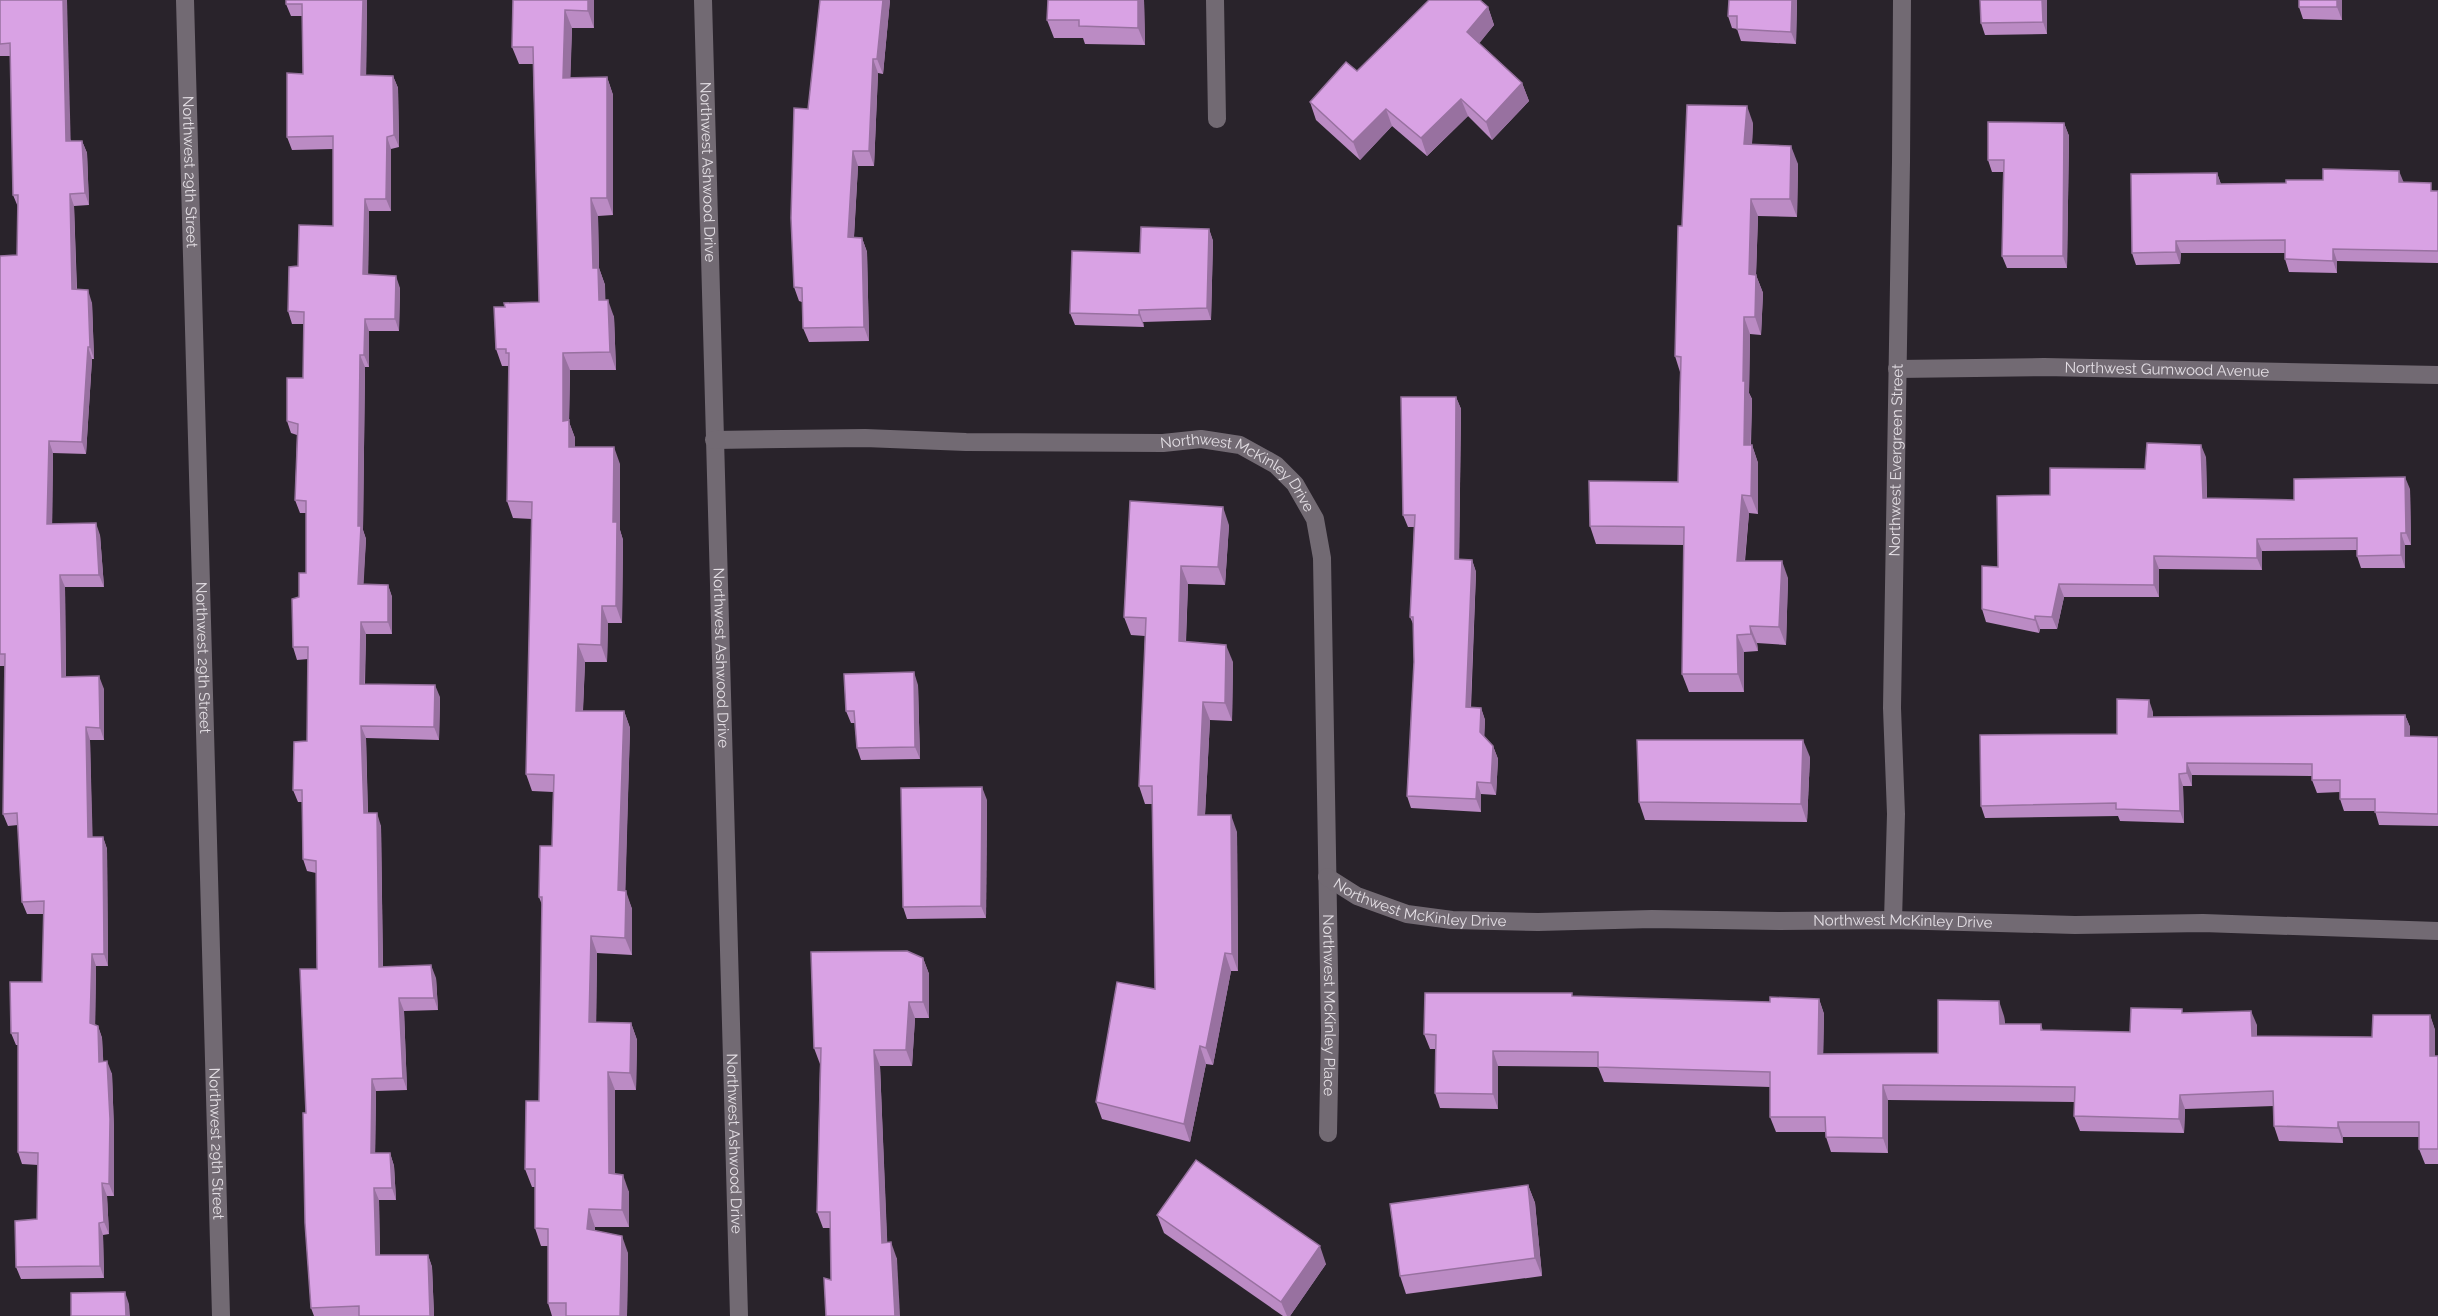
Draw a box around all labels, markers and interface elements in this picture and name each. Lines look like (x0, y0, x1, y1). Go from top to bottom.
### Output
street label: Northwest Ashwood Drive (696, 82, 719, 262)
street label: Northwest 29th Street (179, 96, 201, 248)
street label: Northwest Gumwood Avenue (2064, 358, 2270, 381)
street label: Northwest Evergreen Street (1885, 364, 1907, 557)
street label: Northwest McKinley Drive (1159, 430, 1318, 515)
street label: Northwest Ashwood Drive (710, 567, 732, 748)
street label: Northwest 29th Street (192, 582, 214, 734)
street label: Northwest McKinley Drive (1330, 874, 1507, 930)
street label: Northwest McKinley Drive (1813, 911, 1993, 932)
street label: Northwest McKinley Place (1319, 914, 1339, 1097)
street label: Northwest Ashwood Drive (723, 1053, 746, 1234)
street label: Northwest 29th Street (205, 1067, 227, 1220)

